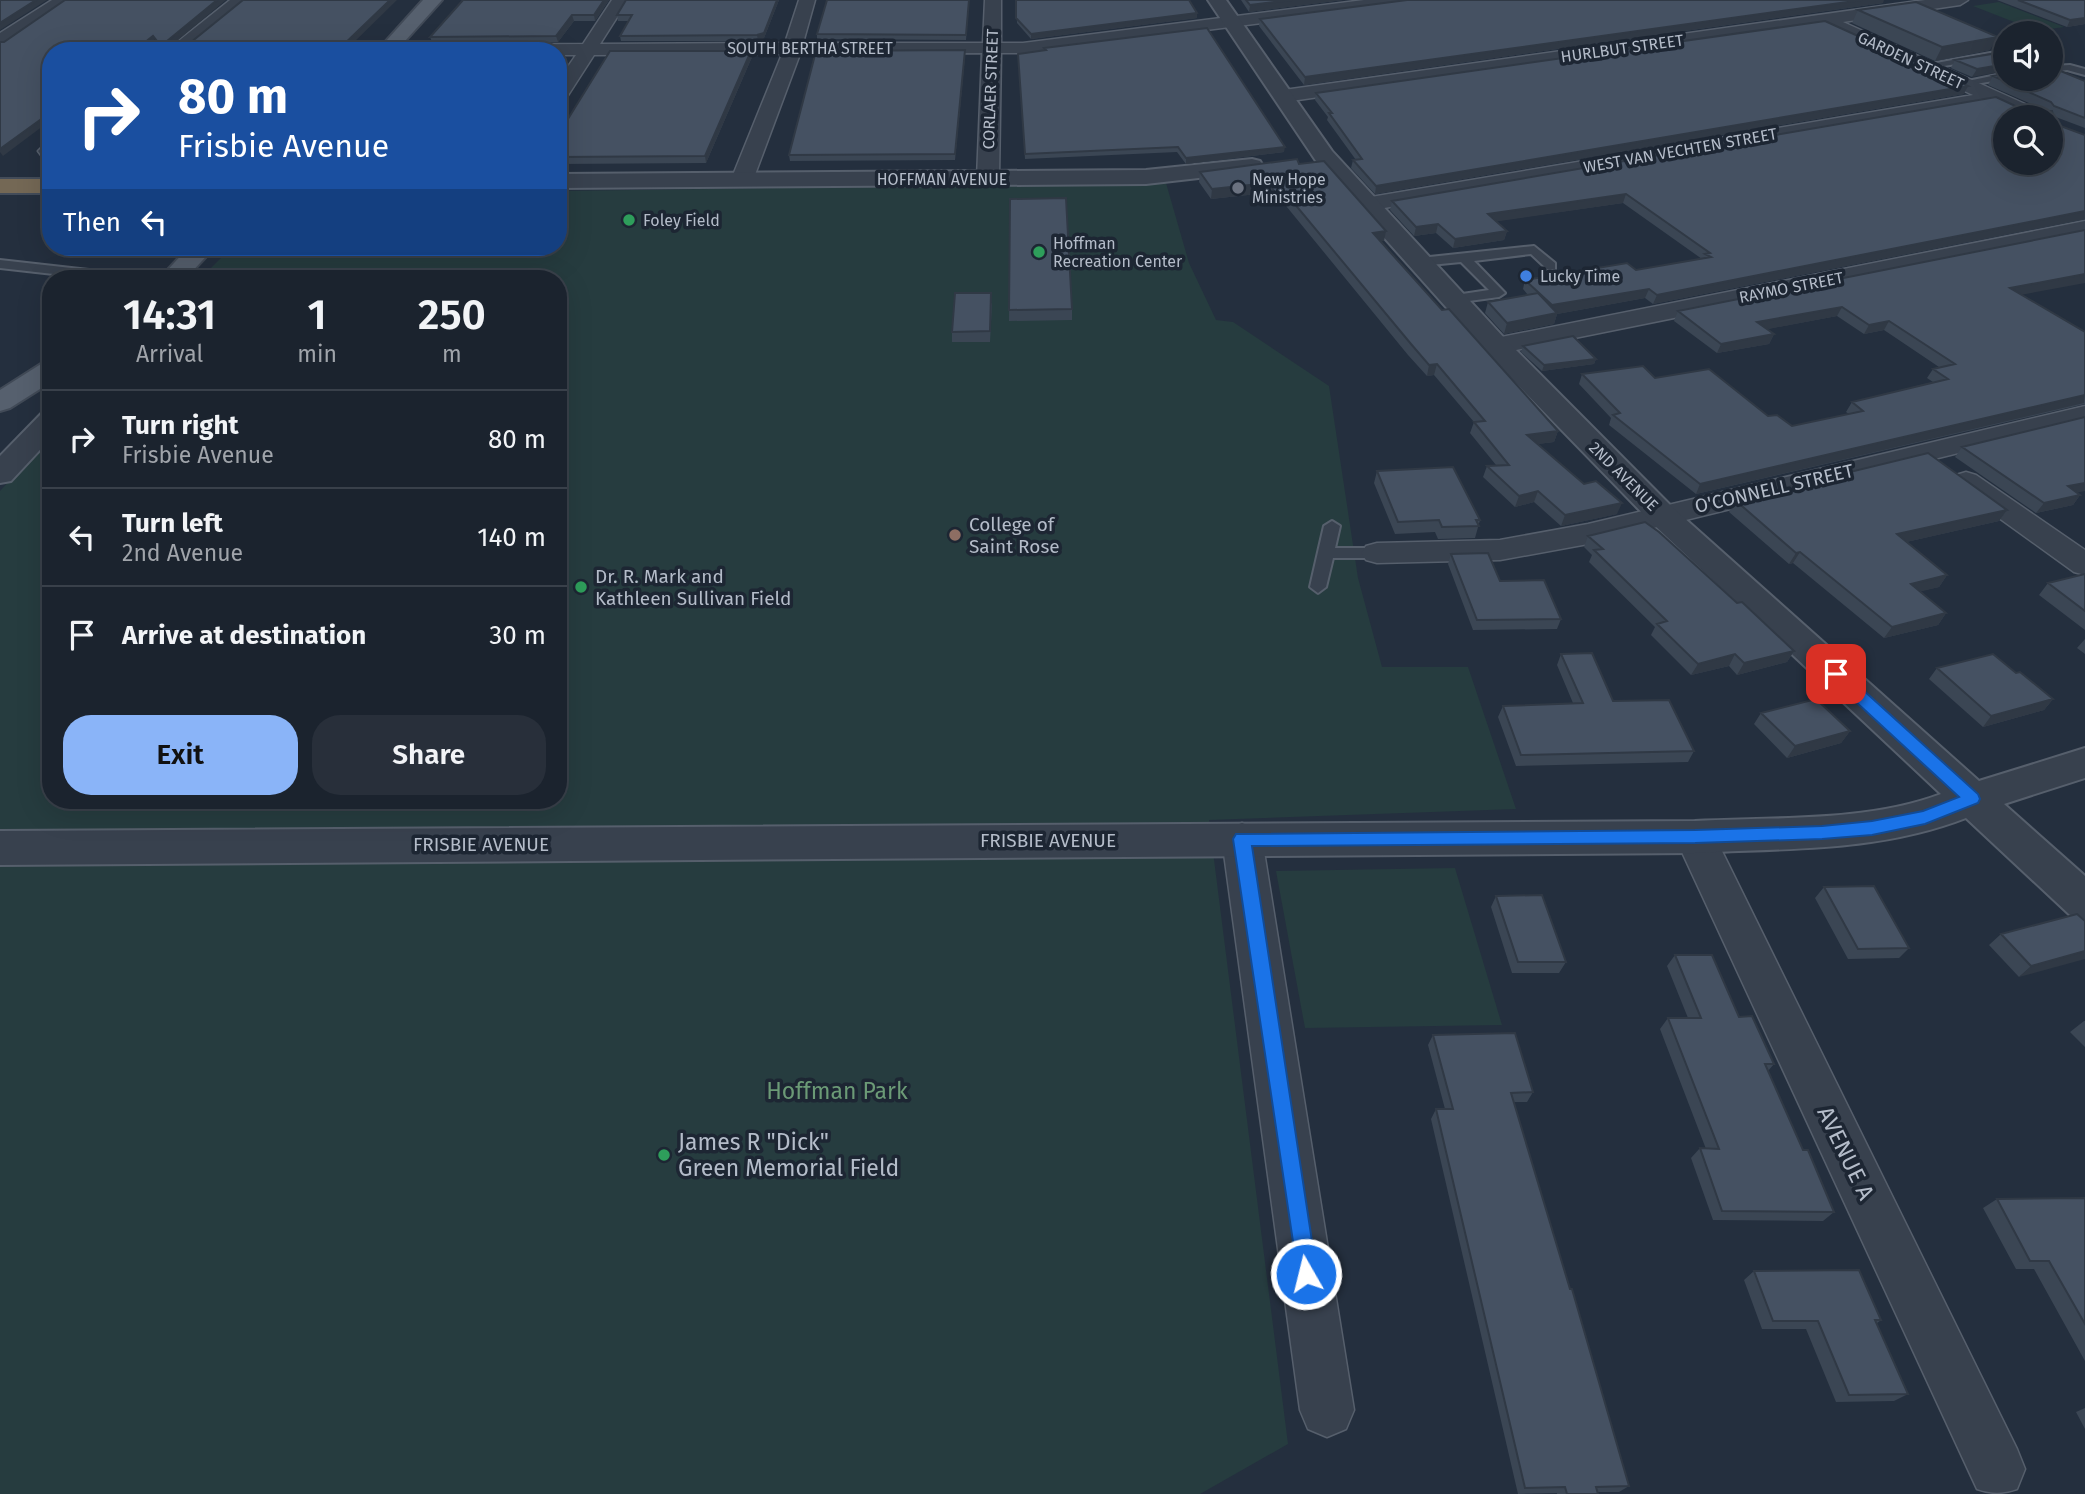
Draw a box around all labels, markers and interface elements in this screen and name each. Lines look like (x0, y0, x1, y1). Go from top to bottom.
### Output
map controls (1993, 21, 2063, 175)
button: sound (1993, 21, 2063, 91)
street label: CORLAER STREET (979, 28, 1002, 150)
street label: GARDEN STREET (1855, 28, 1967, 94)
street label: HURLBUT STREET (1560, 30, 1685, 67)
street label: SOUTH BERTHA STREET (727, 39, 894, 58)
text: 80 m (178, 67, 288, 126)
icon: right (63, 70, 154, 161)
button: search (1993, 105, 2063, 175)
street label: WEST VAN VECHTEN STREET (1582, 124, 1779, 177)
text: Frisbie Avenue (178, 127, 389, 165)
street label: HOFFMAN AVENUE (877, 170, 1007, 189)
place label: New Hope Ministries (1252, 170, 1326, 207)
marker: New Hope Ministries (1230, 180, 1246, 196)
icon: left (135, 203, 173, 241)
text: Then (63, 207, 121, 238)
place label: Foley Field (643, 211, 720, 230)
marker: Foley Field (621, 212, 637, 228)
place label: Hoffman Recreation Center (1053, 234, 1183, 271)
marker: Hoffman Recreation Center (1031, 244, 1047, 260)
place label: Lucky Time (1540, 267, 1620, 286)
marker: Lucky Time (1518, 268, 1534, 284)
street label: RAYMO STREET (1737, 268, 1846, 307)
text: 14:31 (123, 290, 216, 340)
text: 1 (307, 290, 327, 340)
text: 250 (418, 290, 486, 340)
text: Arrival (136, 340, 203, 368)
text: min (297, 340, 337, 368)
text: m (442, 340, 462, 368)
text: Turn right (122, 410, 239, 441)
icon: right (63, 420, 101, 458)
text: 80 m (488, 424, 546, 455)
street label: 2ND AVENUE (1585, 438, 1662, 515)
text: Frisbie Avenue (122, 441, 274, 469)
street label: O'CONNELL STREET (1692, 459, 1856, 518)
text: Turn left (122, 508, 223, 539)
place label: College of Saint Rose (969, 513, 1060, 558)
icon: left (63, 518, 101, 556)
text: 140 m (477, 522, 546, 553)
marker: College of Saint Rose (947, 527, 963, 543)
text: 2nd Avenue (122, 539, 243, 567)
place label: Dr. R. Mark and Kathleen Sullivan Field (595, 565, 791, 610)
marker: Dr. R. Mark and Kathleen Sullivan Field (573, 579, 589, 595)
icon: arrive (63, 616, 101, 654)
text: Arrive at destination (122, 620, 366, 651)
text: 30 m (489, 620, 546, 651)
pin (1806, 644, 1866, 704)
icon: arrive (1817, 655, 1855, 693)
button: Exit (63, 715, 298, 795)
button: Share (312, 715, 546, 795)
street label: FRISBIE AVENUE (980, 829, 1116, 852)
street label: FRISBIE AVENUE (413, 833, 549, 856)
park label: Hoffman Park (766, 1077, 908, 1105)
street label: AVENUE A (1811, 1102, 1881, 1205)
place label: James R "Dick" Green Memorial Field (678, 1128, 899, 1182)
marker: James R "Dick" Green Memorial Field (656, 1147, 672, 1163)
position arrow (1269, 1237, 1343, 1311)

